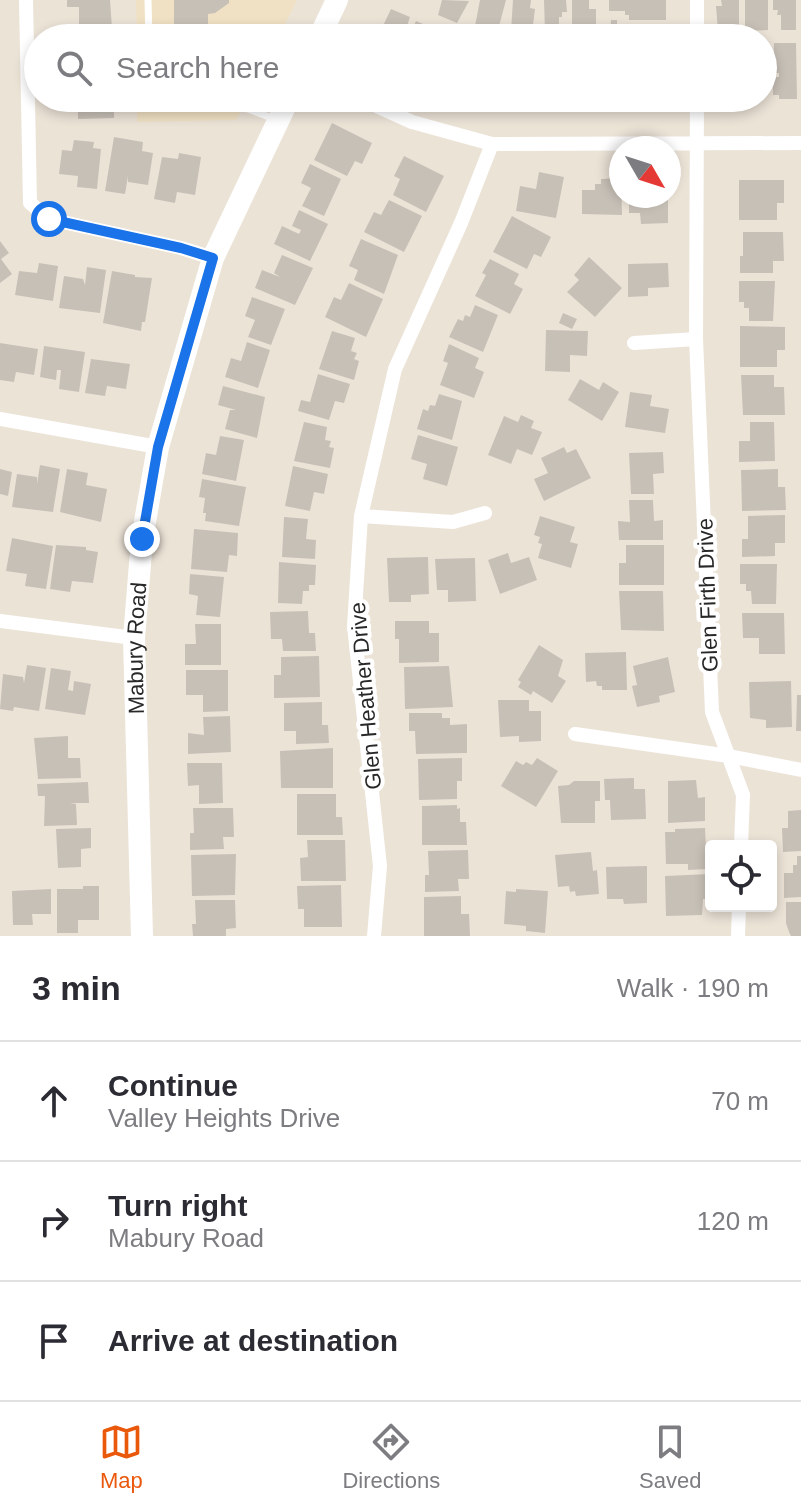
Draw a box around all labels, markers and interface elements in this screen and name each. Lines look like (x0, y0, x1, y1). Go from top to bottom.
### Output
search box (24, 24, 777, 112)
icon: search (52, 46, 96, 90)
text: Search here (116, 51, 279, 84)
north arrow (609, 136, 681, 208)
route start (31, 201, 67, 237)
street label: Glen Firth Drive (692, 518, 723, 672)
route end (124, 521, 160, 557)
street label: Mabury Road (122, 581, 151, 714)
street label: Glen Heather Drive (345, 601, 386, 791)
map controls (705, 840, 777, 912)
button: locate (705, 840, 777, 912)
text: 3 min (32, 969, 121, 1007)
text: Walk · 190 m (617, 973, 769, 1003)
text: Continue (108, 1069, 238, 1102)
icon: ahead (32, 1079, 76, 1123)
text: 70 m (711, 1086, 769, 1116)
text: Valley Heights Drive (108, 1103, 340, 1133)
text: Turn right (108, 1189, 247, 1222)
icon: right (32, 1199, 76, 1243)
text: 120 m (697, 1206, 769, 1236)
text: Mabury Road (108, 1223, 264, 1253)
icon: arrive (32, 1319, 76, 1363)
text: Arrive at destination (108, 1324, 398, 1357)
tab: Map (99, 1420, 143, 1494)
tab: Directions (342, 1420, 440, 1494)
tab: Saved (639, 1420, 702, 1494)

